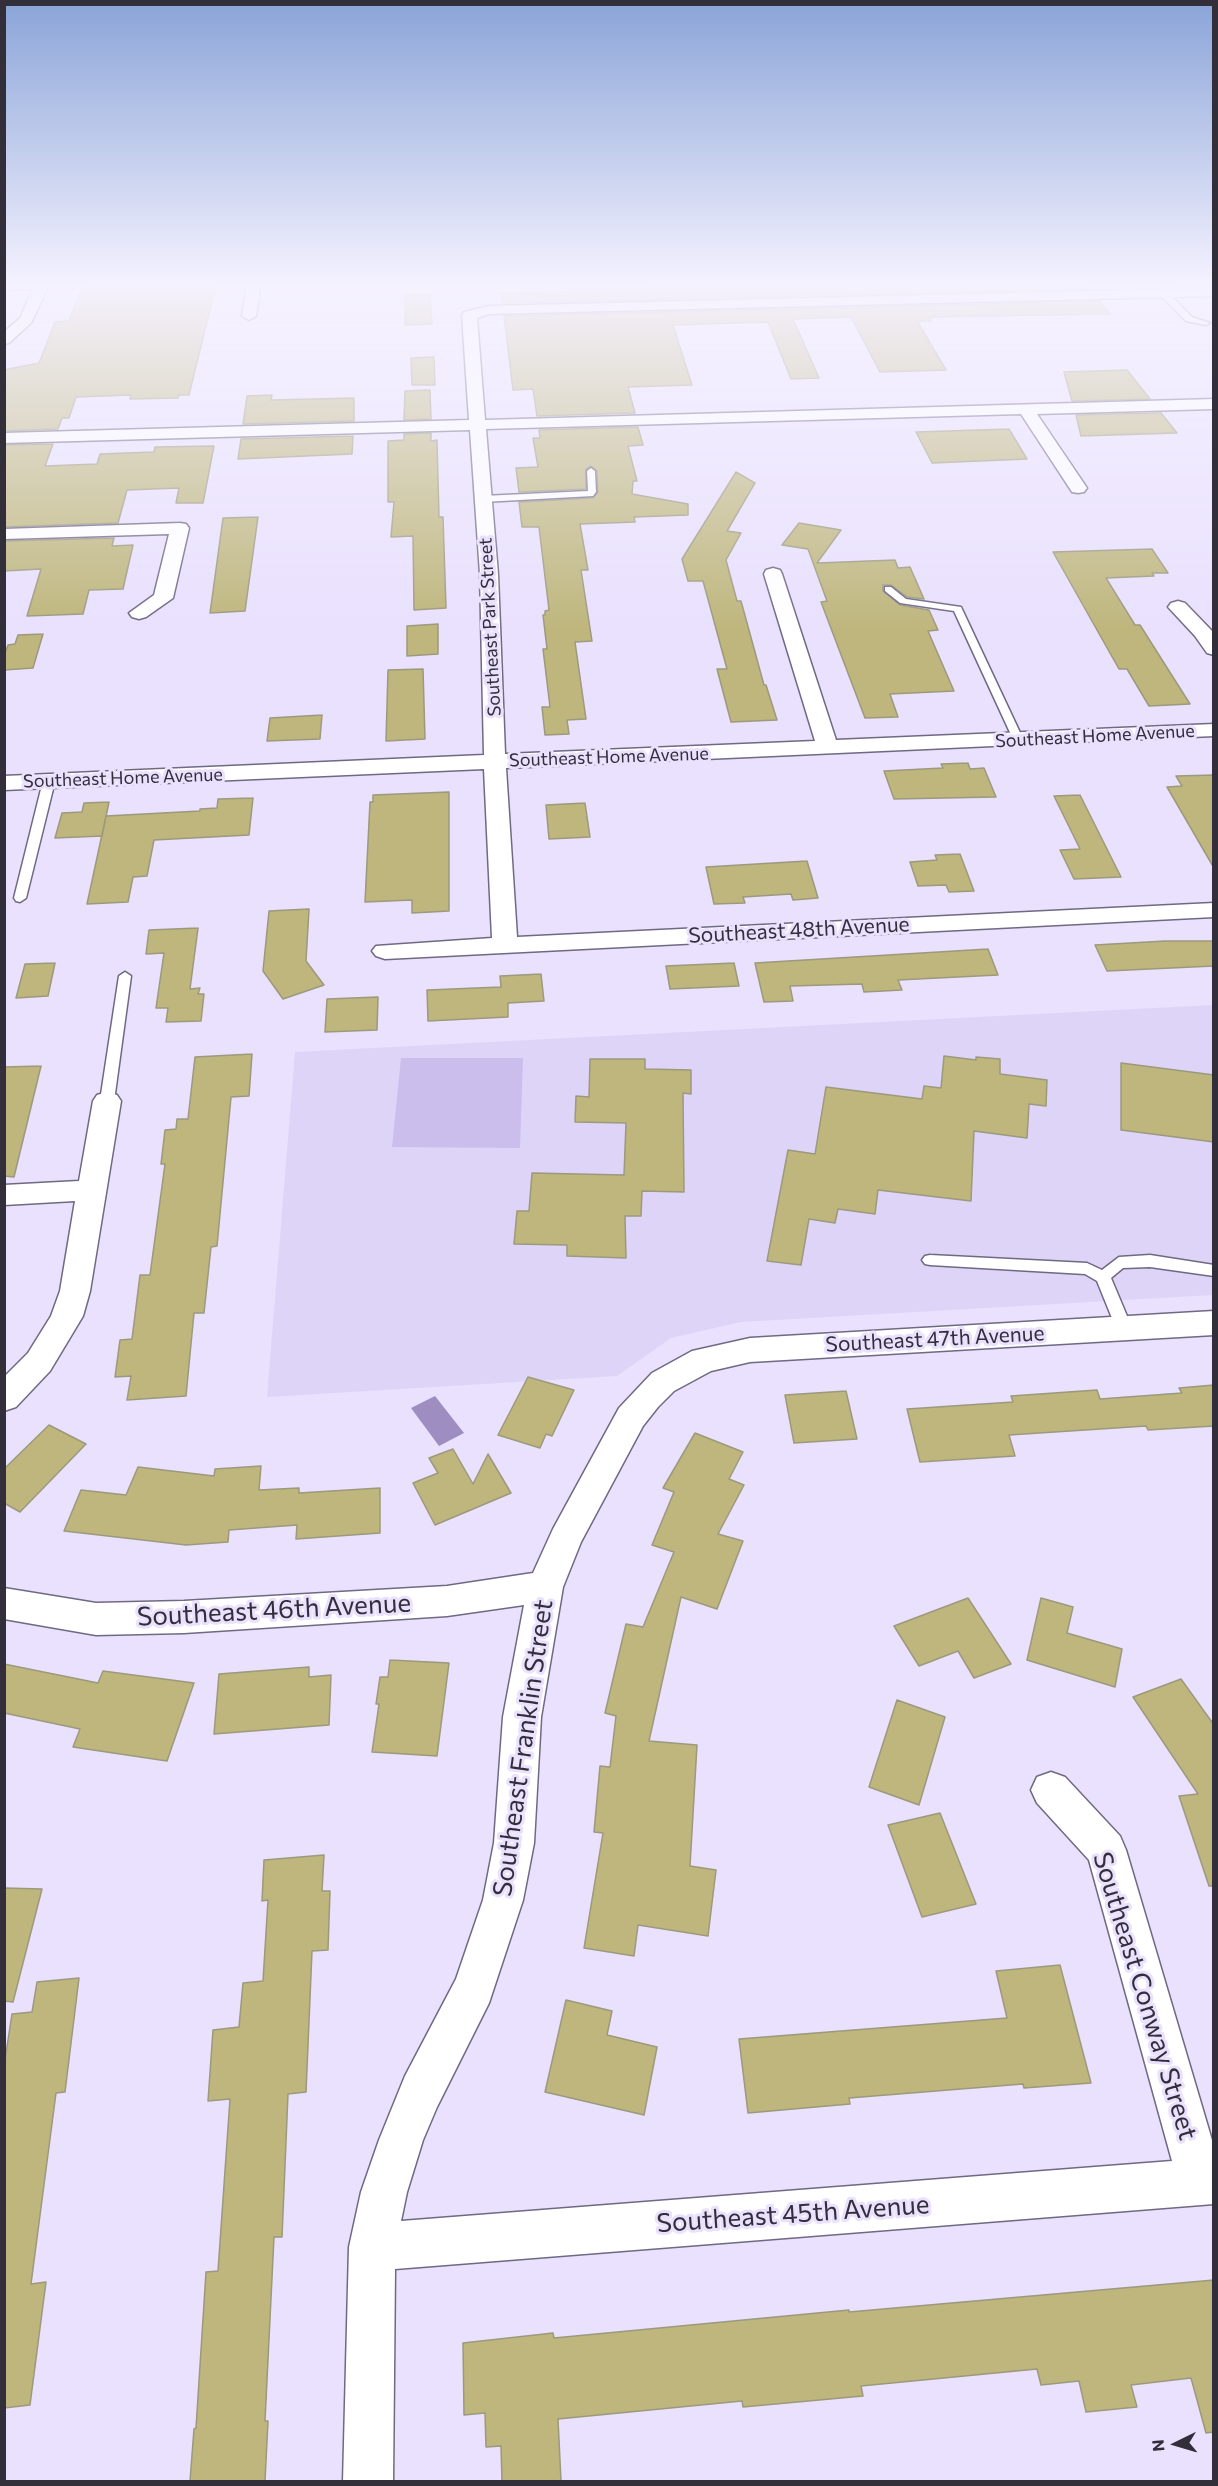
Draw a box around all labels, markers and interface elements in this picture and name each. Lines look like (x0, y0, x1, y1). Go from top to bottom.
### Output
street label: Southeast Park Street (475, 537, 505, 717)
street label: Southeast Home Avenue (995, 720, 1195, 752)
street label: Southeast Home Avenue (509, 743, 709, 771)
street label: Southeast Home Avenue (23, 764, 223, 792)
street label: Southeast 48th Avenue (688, 912, 910, 948)
street label: Southeast 47th Avenue (825, 1321, 1045, 1357)
street label: Southeast 46th Avenue (136, 1587, 412, 1633)
street label: Southeast Franklin Street (487, 1598, 559, 1898)
street label: Southeast Conway Street (1086, 1848, 1204, 2144)
street label: Southeast 45th Avenue (656, 2189, 930, 2239)
north arrow (1146, 2414, 1206, 2474)
text: N (1148, 2439, 1168, 2452)

